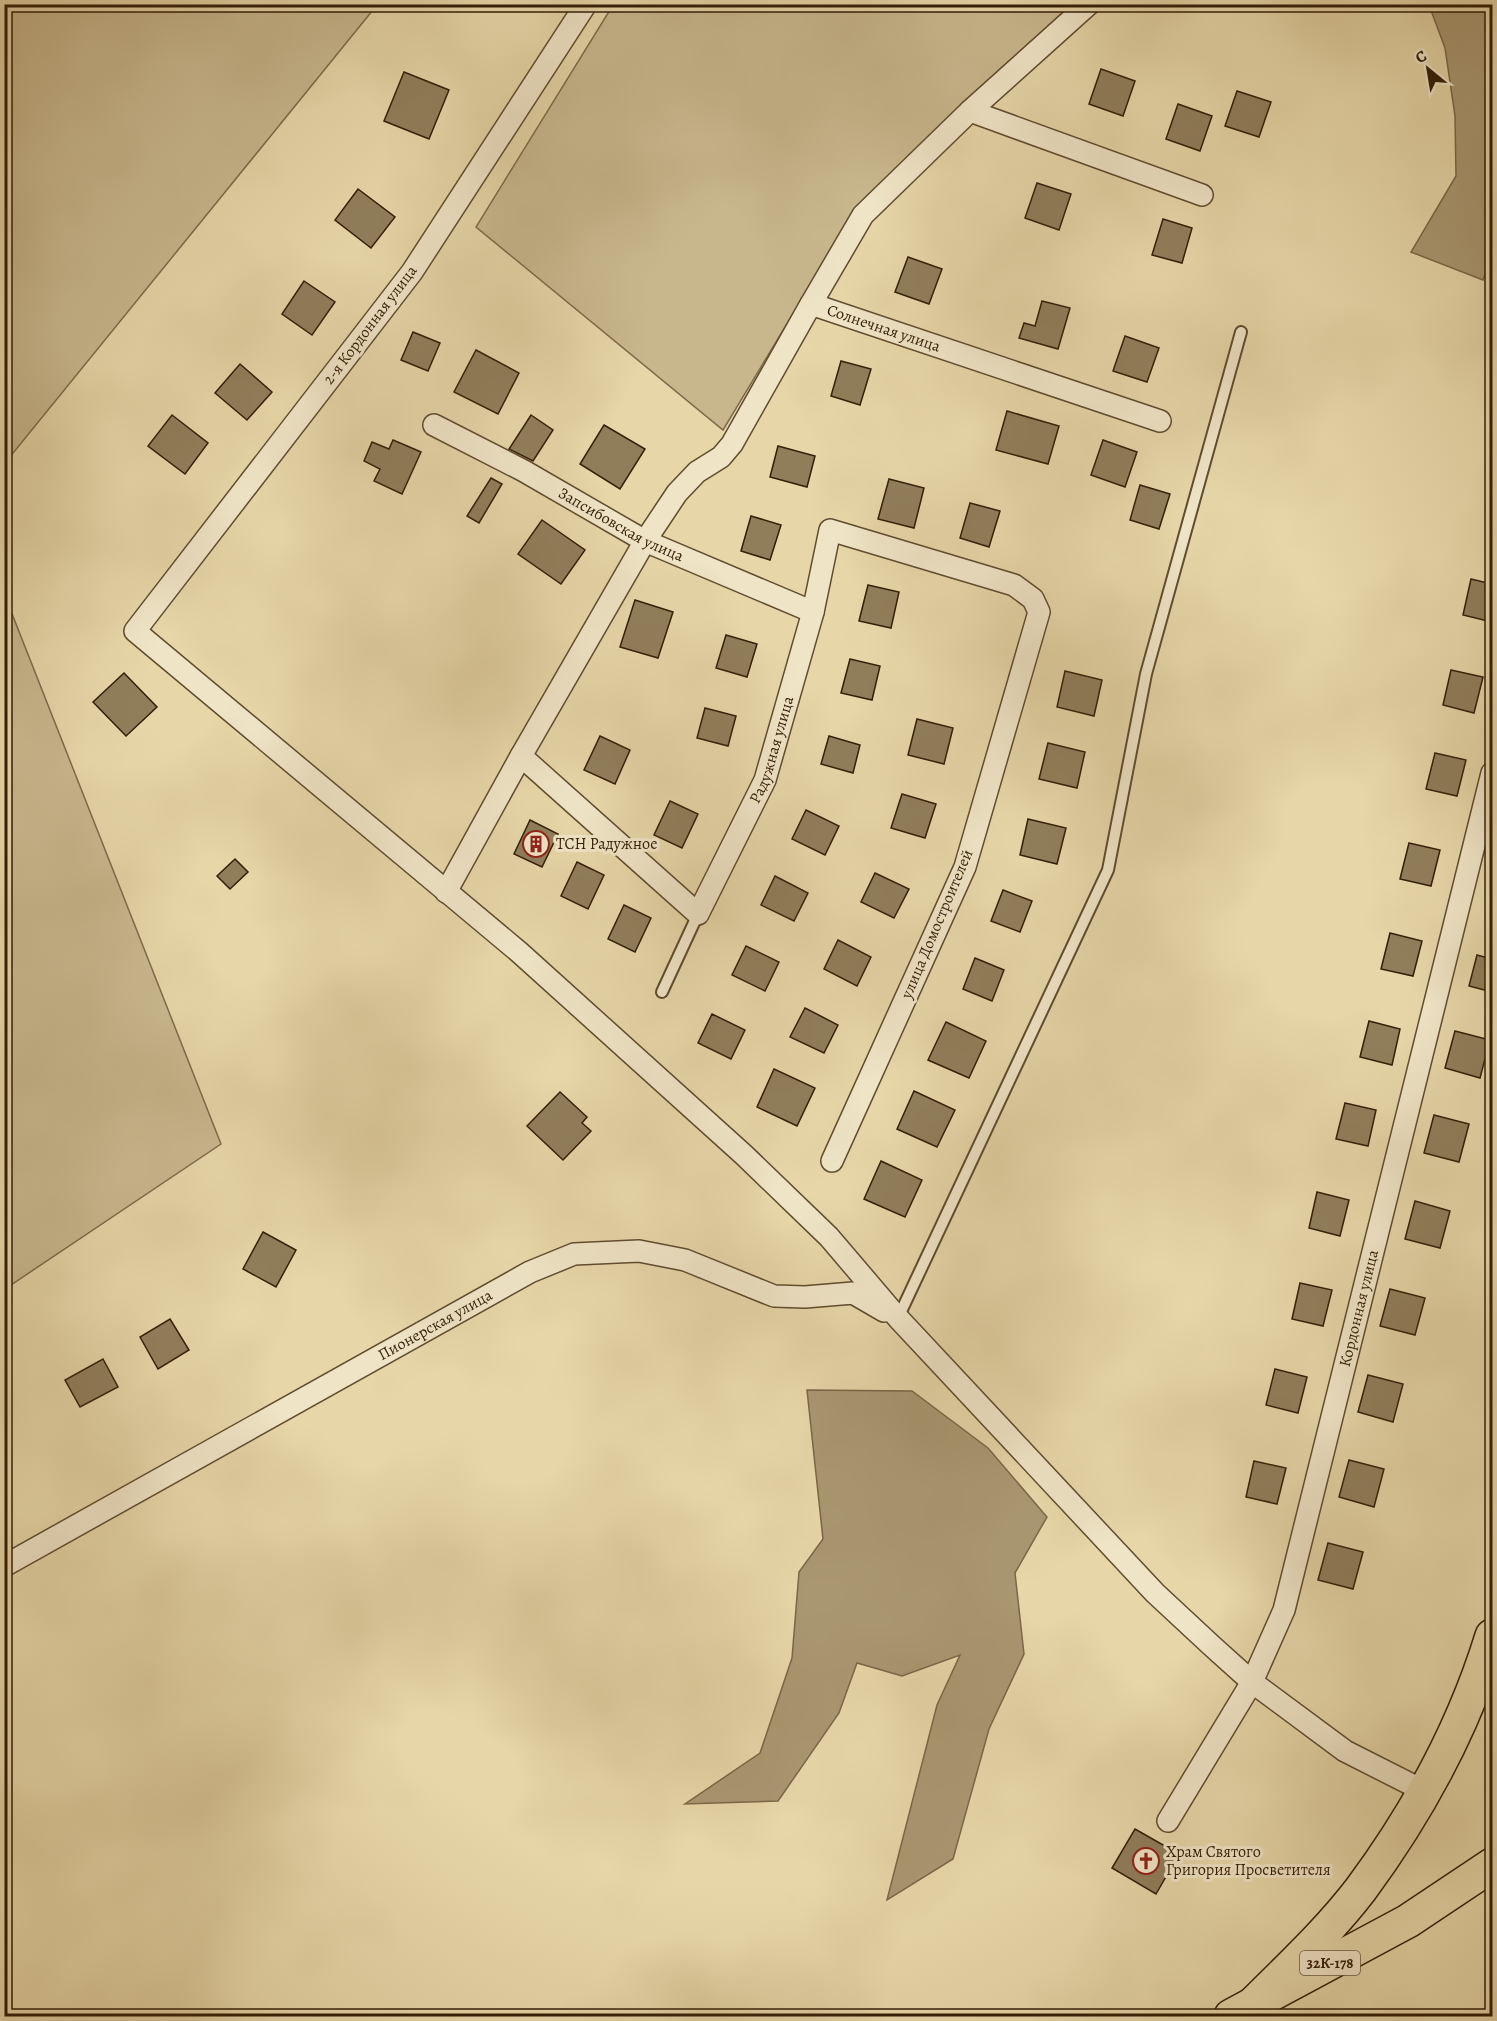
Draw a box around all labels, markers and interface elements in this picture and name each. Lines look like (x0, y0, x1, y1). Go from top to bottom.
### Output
north arrow (1398, 39, 1458, 99)
text: С (1411, 45, 1431, 69)
street label: 2-я Кордонная улица (318, 260, 423, 389)
street label: Солнечная улица (824, 299, 944, 358)
street label: Запсибовская улица (554, 482, 688, 567)
street label: Радужная улица (744, 693, 800, 807)
building icon: ТСН Радужное (521, 829, 551, 859)
place label: ТСН Радужное (556, 833, 658, 855)
street label: улица Домостроителей (895, 846, 978, 1003)
street label: Кордонная улица (1334, 1247, 1384, 1369)
street label: Пионерская улица (374, 1284, 497, 1366)
place label: Храм Святого Григория Просветителя (1166, 1841, 1331, 1881)
church icon: Храм Святого Григория Просветителя (1131, 1846, 1161, 1876)
road number: 32К-178 (1300, 1951, 1360, 1975)

